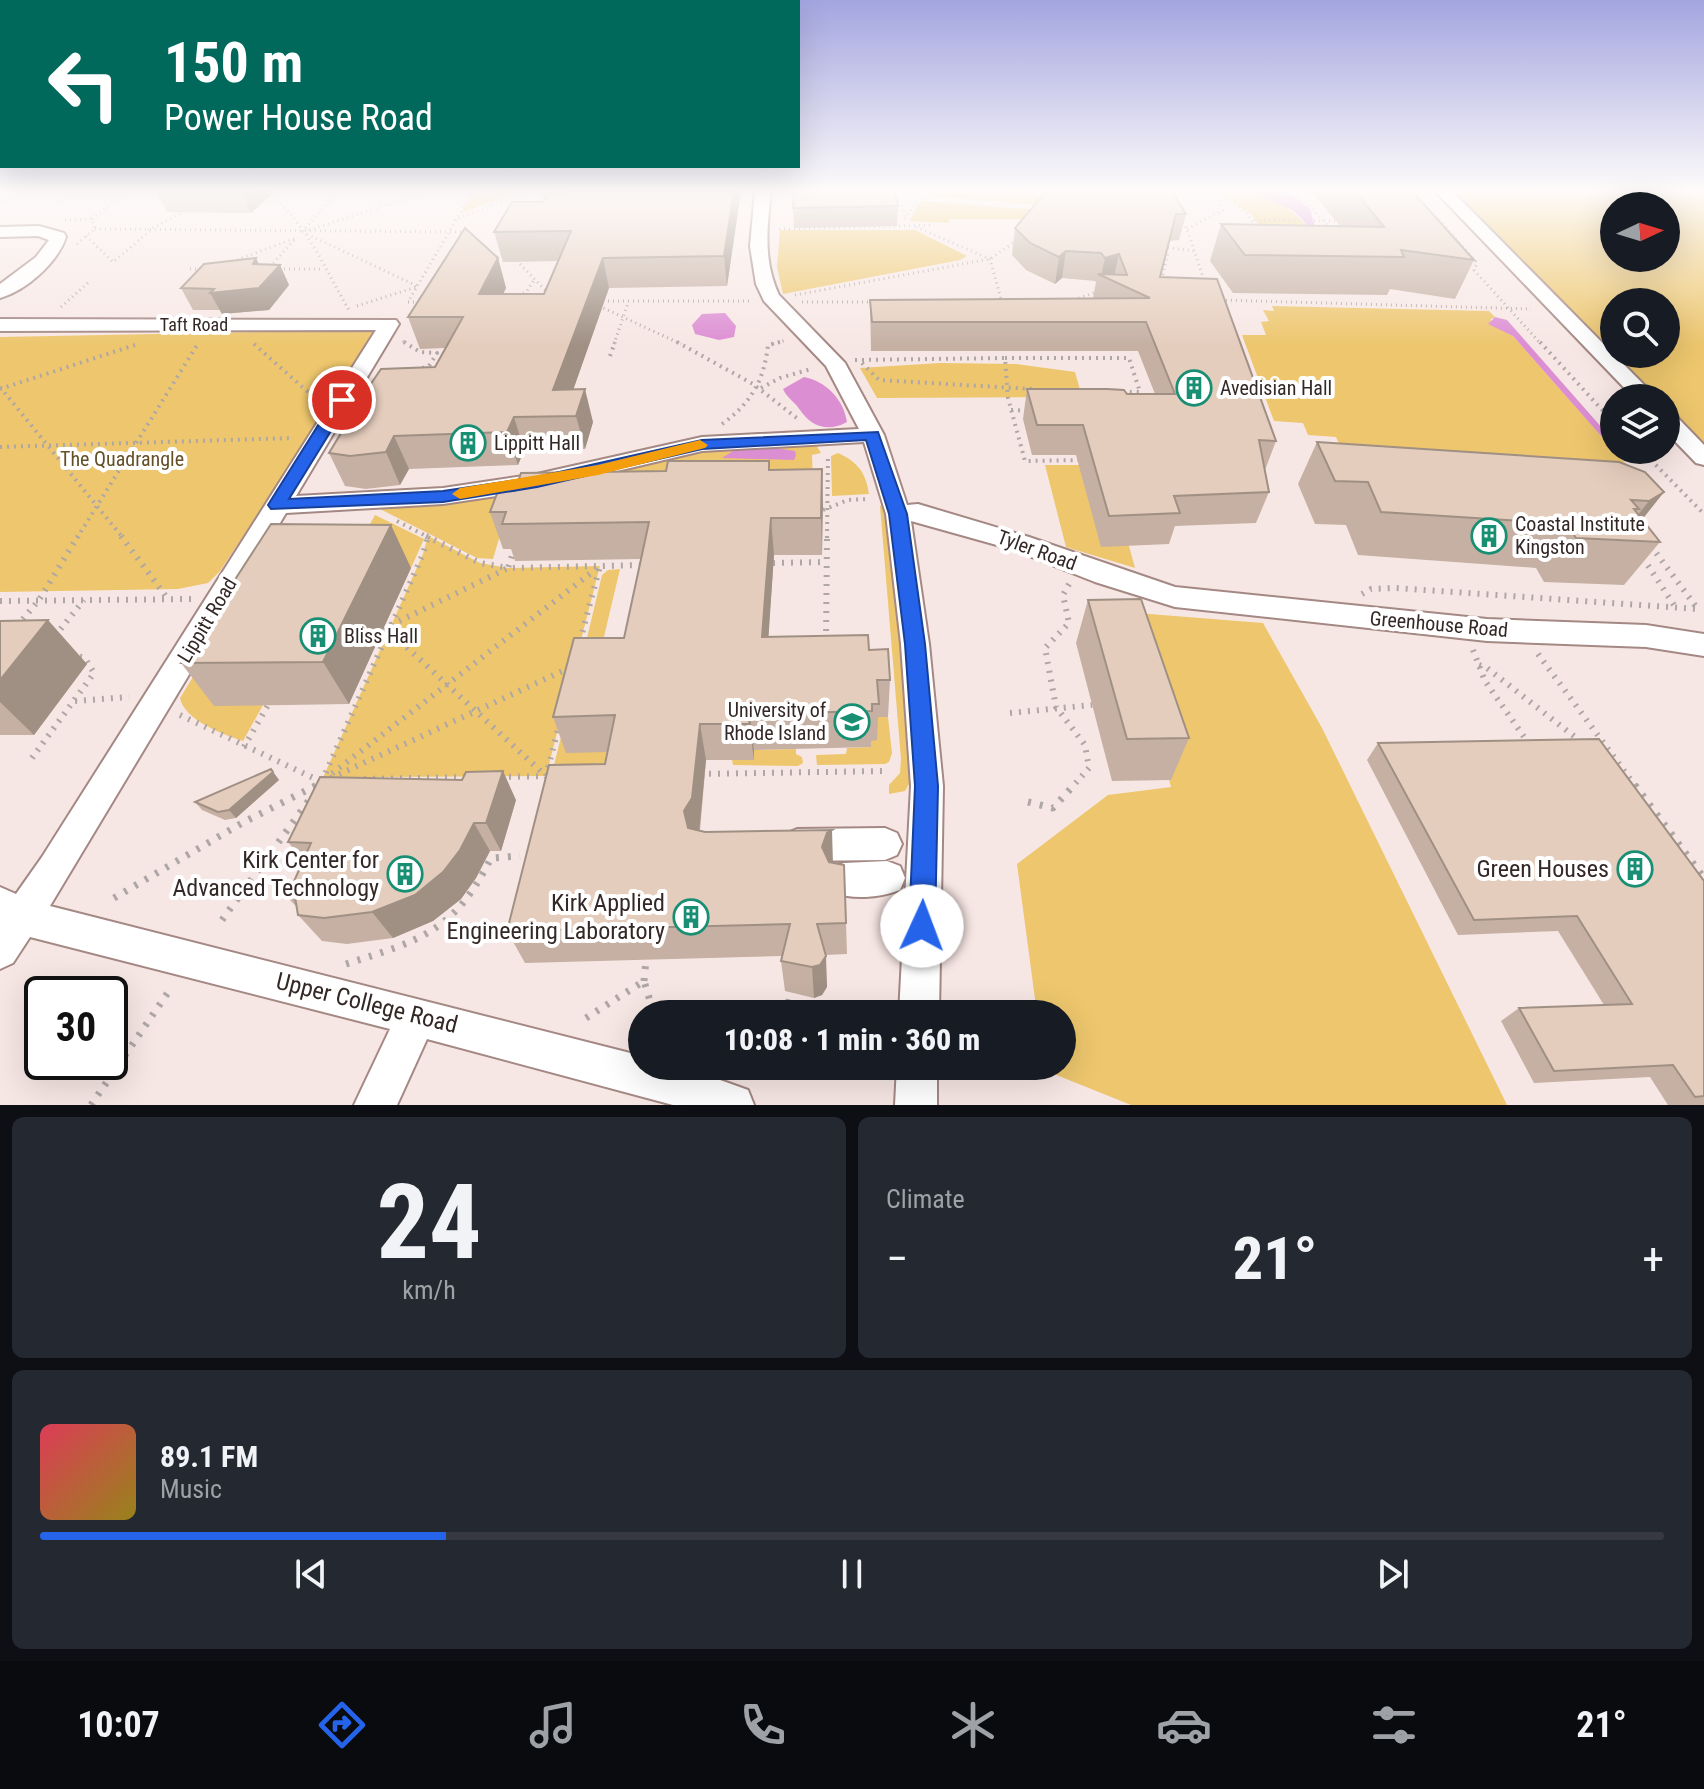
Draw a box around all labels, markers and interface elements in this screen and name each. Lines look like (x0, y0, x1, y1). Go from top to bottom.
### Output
text: 150 m (164, 30, 303, 96)
icon: left (32, 32, 136, 136)
text: Power House Road (164, 97, 433, 139)
north arrow (1600, 192, 1680, 272)
map controls (1600, 192, 1680, 464)
button: search (1600, 288, 1680, 368)
street label: Taft Road (160, 314, 228, 335)
pin (308, 366, 376, 434)
building icon: Avedisian Hall (1175, 369, 1213, 407)
place label: Avedisian Hall (1220, 376, 1332, 400)
icon: arrive (320, 378, 364, 422)
button: layers (1600, 384, 1680, 464)
building icon: Lippitt Hall (449, 424, 487, 462)
place label: Lippitt Hall (494, 431, 580, 455)
park label: The Quadrangle (60, 447, 184, 471)
place label: Coastal Institute Kingston (1515, 512, 1645, 559)
building icon: Coastal Institute Kingston (1470, 517, 1508, 555)
street label: Tyler Road (994, 525, 1080, 575)
street label: Lippitt Road (172, 573, 242, 667)
street label: Greenhouse Road (1369, 606, 1509, 642)
building icon: Bliss Hall (299, 617, 337, 655)
place label: Bliss Hall (344, 624, 418, 648)
place label: University of Rhode Island (724, 698, 827, 745)
school or university icon: University of Rhode Island (833, 703, 871, 741)
place label: Kirk Center for Advanced Technology (172, 846, 379, 902)
building icon: Green Houses (1616, 850, 1654, 888)
building icon: Kirk Center for Advanced Technology (386, 855, 424, 893)
place label: Green Houses (1476, 855, 1609, 883)
position arrow (880, 884, 964, 968)
place label: Kirk Applied Engineering Laboratory (447, 889, 665, 945)
building icon: Kirk Applied Engineering Laboratory (672, 898, 710, 936)
street label: Upper College Road (273, 967, 461, 1039)
speed limit sign: 30 (24, 976, 128, 1080)
text: 10:08 · 1 min · 360 m (724, 1022, 980, 1057)
text: 24 (376, 1162, 482, 1283)
text: Climate (886, 1184, 965, 1214)
text: 21° (1233, 1223, 1317, 1294)
text: − (886, 1233, 908, 1285)
text: + (1642, 1233, 1664, 1285)
text: km/h (402, 1275, 456, 1305)
text: 89.1 FM (160, 1439, 258, 1474)
text: Music (160, 1474, 222, 1504)
icon: previous (289, 1552, 333, 1596)
icon: pause (830, 1552, 874, 1596)
icon: next (1371, 1552, 1415, 1596)
icon: directions (314, 1697, 370, 1753)
icon: music (525, 1697, 581, 1753)
icon: phone (735, 1697, 791, 1753)
icon: climate (945, 1697, 1001, 1753)
icon: car (1156, 1697, 1212, 1753)
icon: filters (1366, 1697, 1422, 1753)
text: 10:07 (77, 1704, 160, 1746)
text: 21° (1576, 1704, 1627, 1746)

